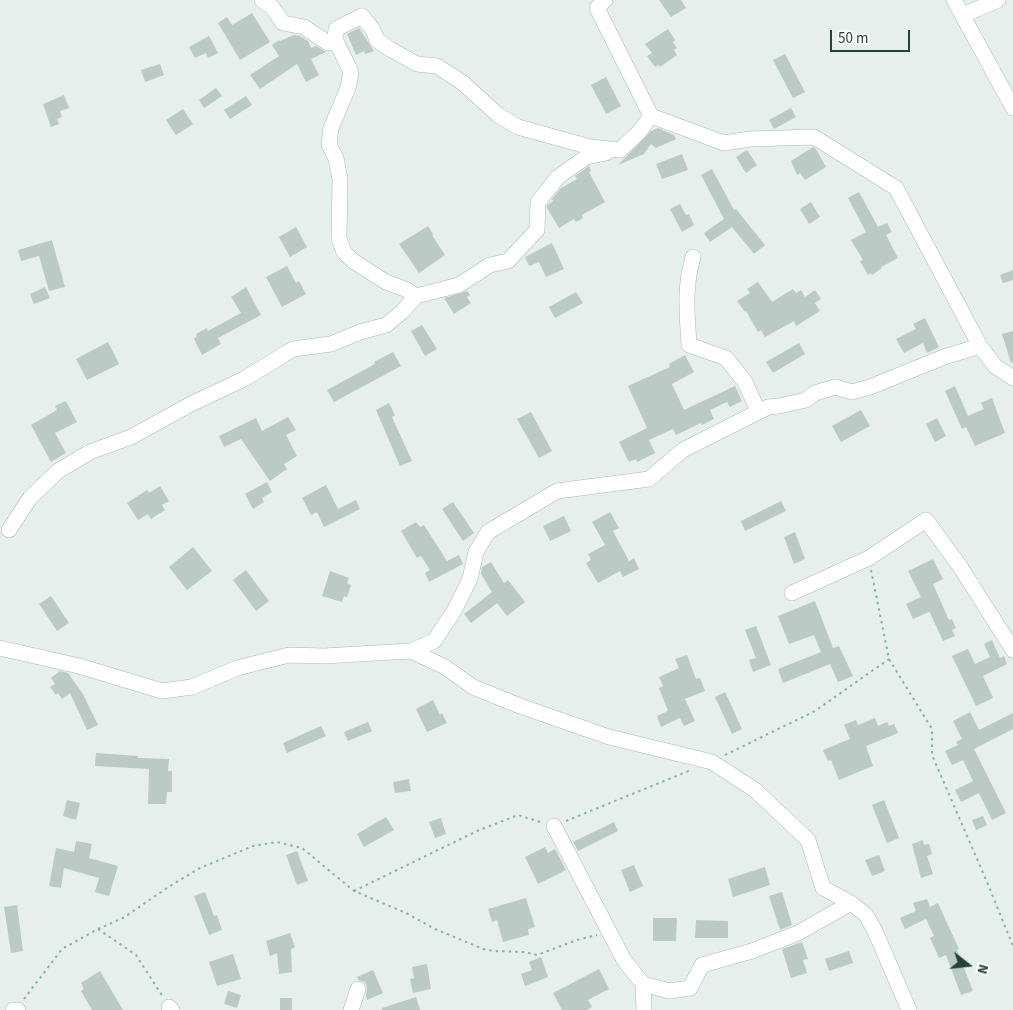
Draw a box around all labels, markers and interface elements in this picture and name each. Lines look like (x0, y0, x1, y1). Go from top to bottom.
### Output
scale bar (833, 20, 913, 52)
text: 50 m (838, 28, 868, 49)
north arrow (943, 940, 993, 990)
text: N (972, 962, 993, 976)

